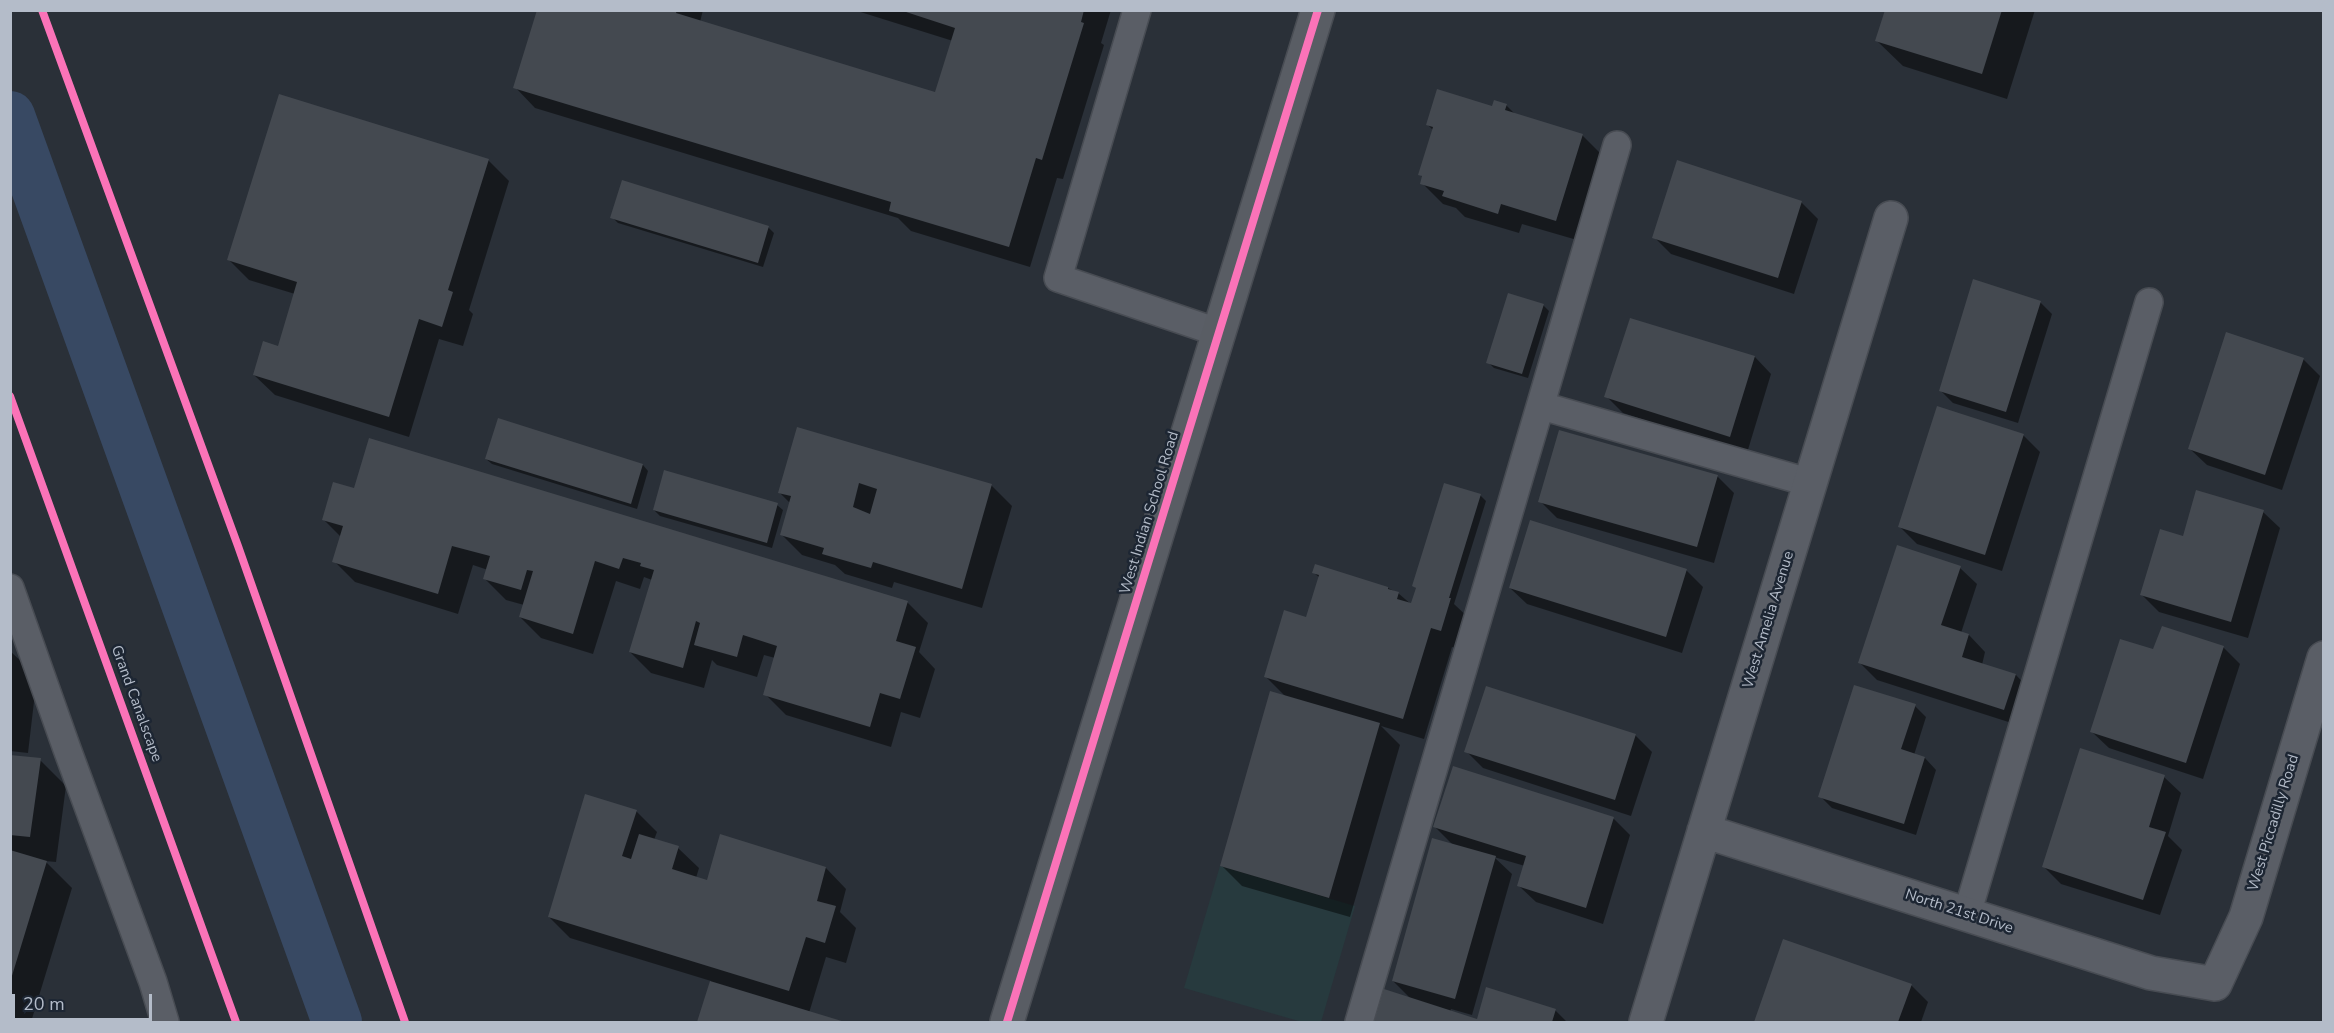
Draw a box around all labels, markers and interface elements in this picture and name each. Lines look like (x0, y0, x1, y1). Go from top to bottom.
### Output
street label: West Indian School Road (1117, 429, 1183, 597)
street label: West Amelia Avenue (1740, 549, 1798, 691)
street label: Grand Canalscape (107, 643, 165, 765)
street label: West Piccadilly Road (2245, 753, 2303, 893)
street label: North 21st Drive (1903, 886, 2015, 938)
scale bar (15, 982, 154, 1020)
text: 20 m (23, 992, 65, 1016)

